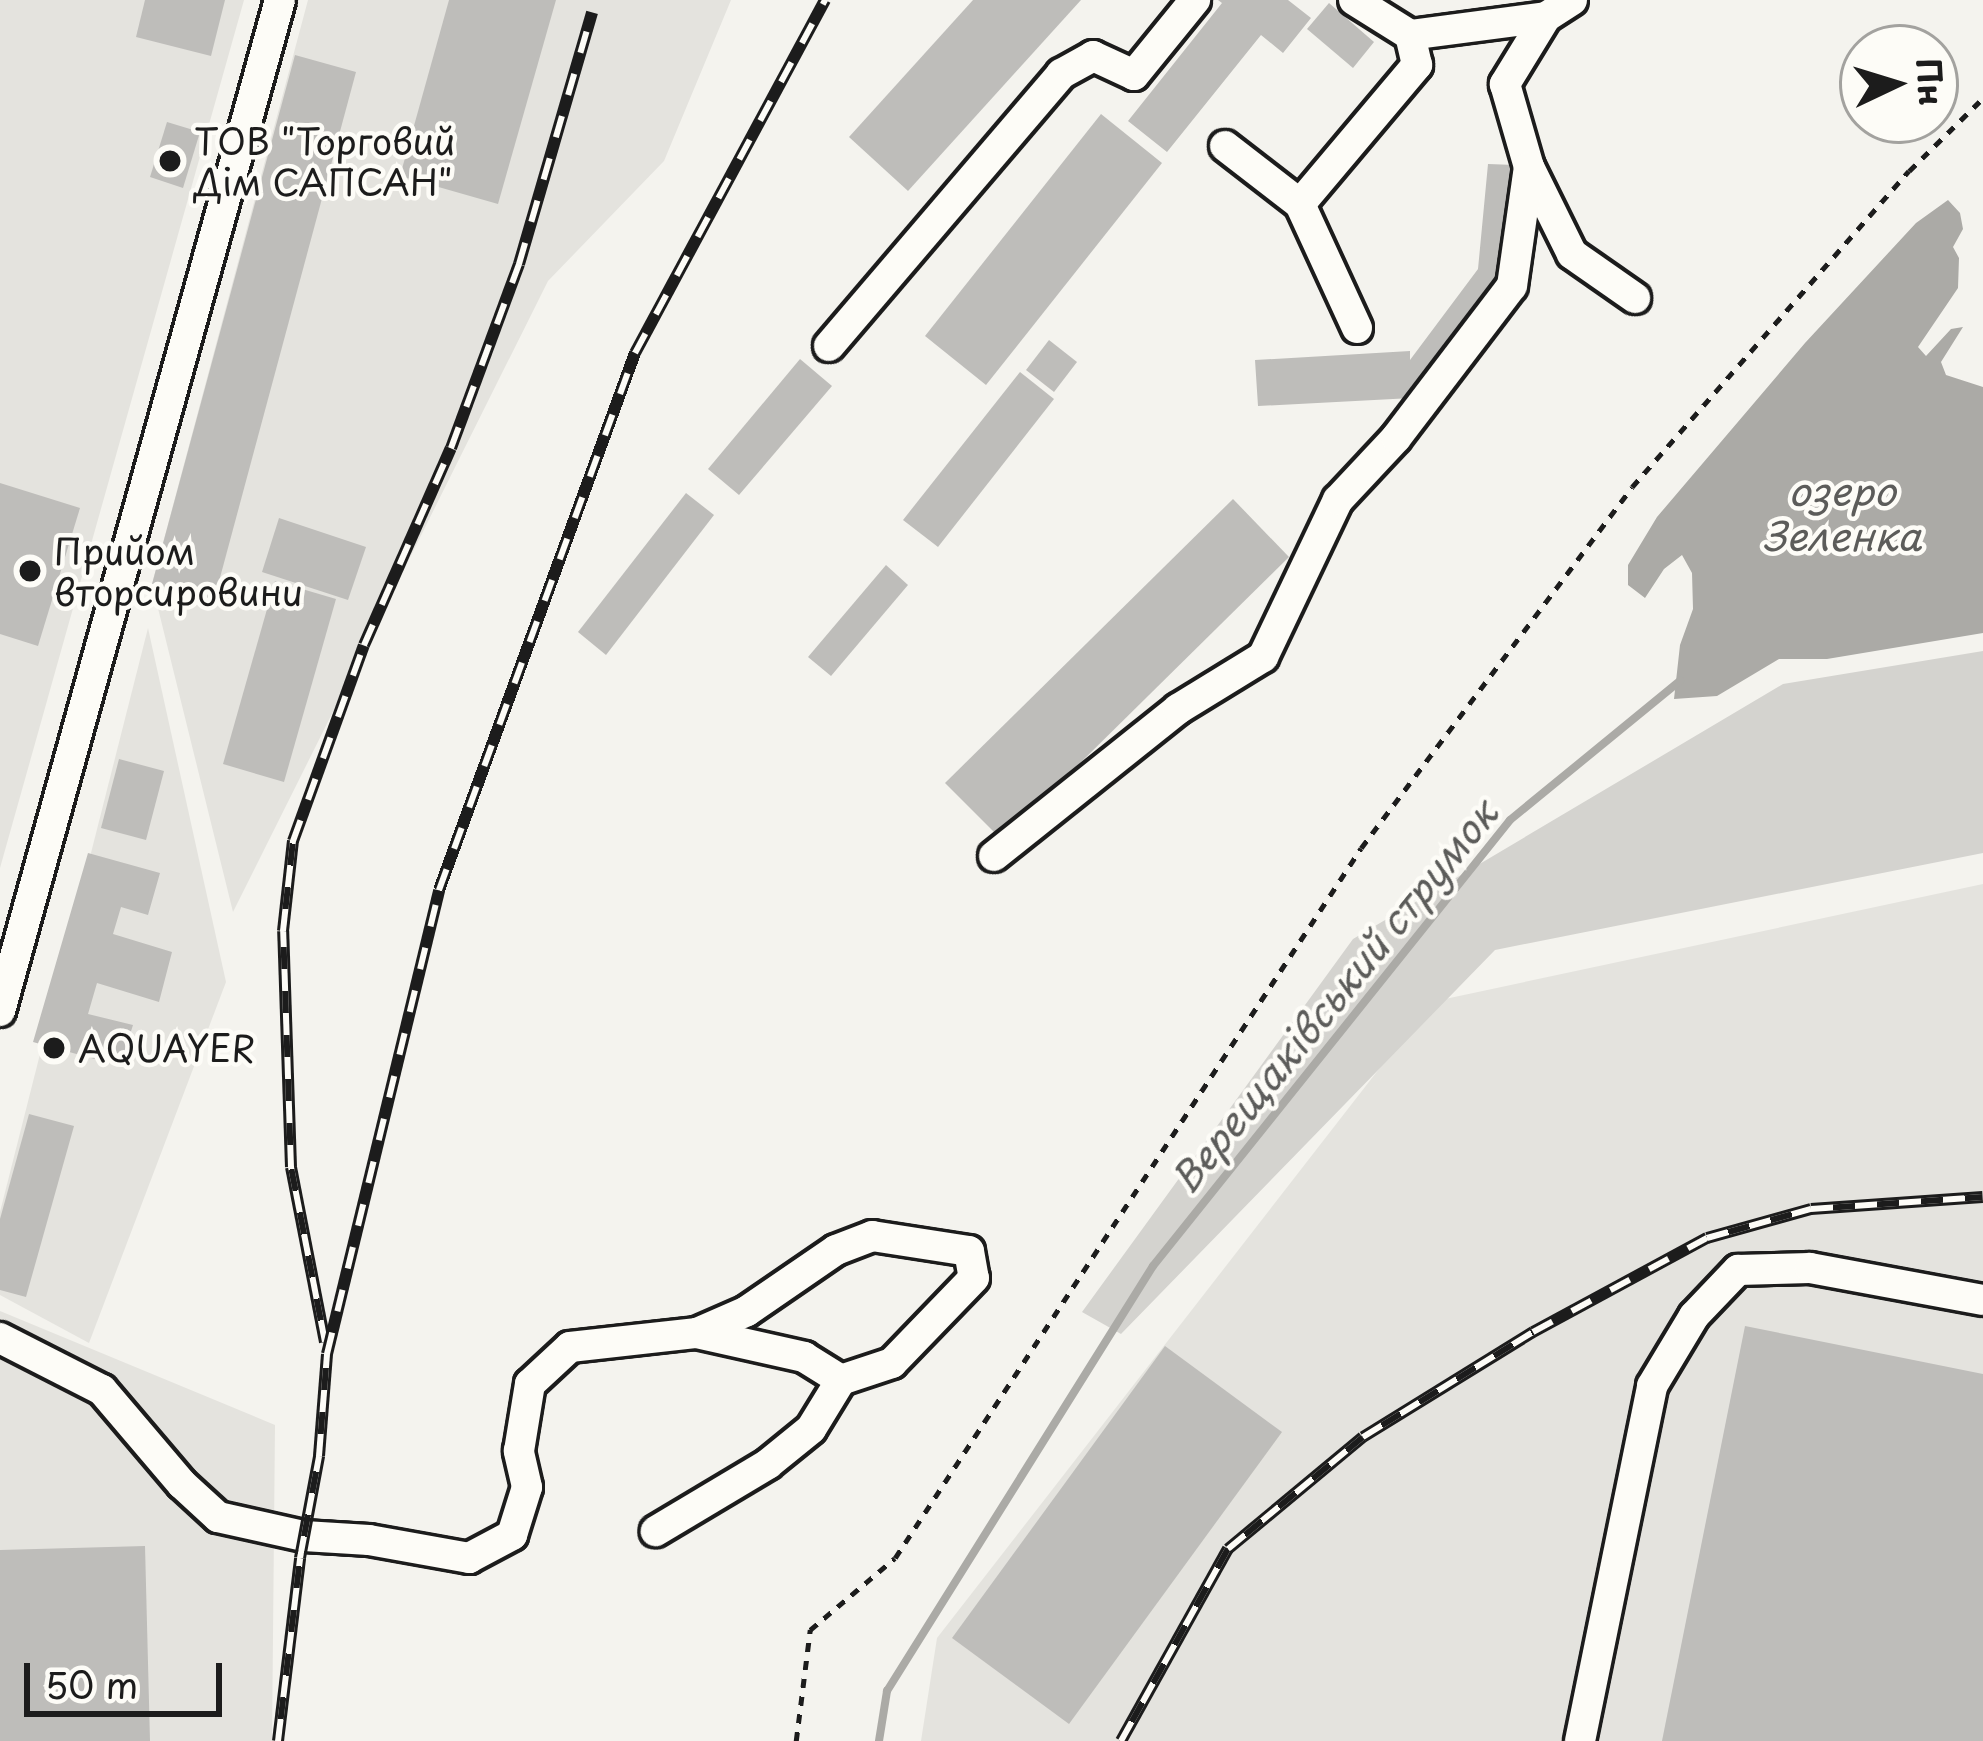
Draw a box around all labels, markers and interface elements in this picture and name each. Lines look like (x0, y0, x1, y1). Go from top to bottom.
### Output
north arrow (1839, 24, 1959, 144)
text: Пн (1905, 56, 1959, 107)
place label: ТОВ "Торговий Дім САПСАН" (194, 118, 456, 203)
marker: ТОВ "Торговий Дім САПСАН" (157, 148, 183, 174)
water label: озеро Зеленка (1763, 468, 1921, 559)
place label: Прийом вторсировини (54, 528, 303, 613)
marker: Прийом вторсировини (17, 558, 43, 584)
water label: Верещаківський струмок (1159, 789, 1507, 1203)
place label: AQUAYER (78, 1026, 255, 1070)
marker: AQUAYER (41, 1035, 67, 1061)
scale bar (30, 1639, 228, 1713)
text: 50 m (45, 1657, 138, 1711)

